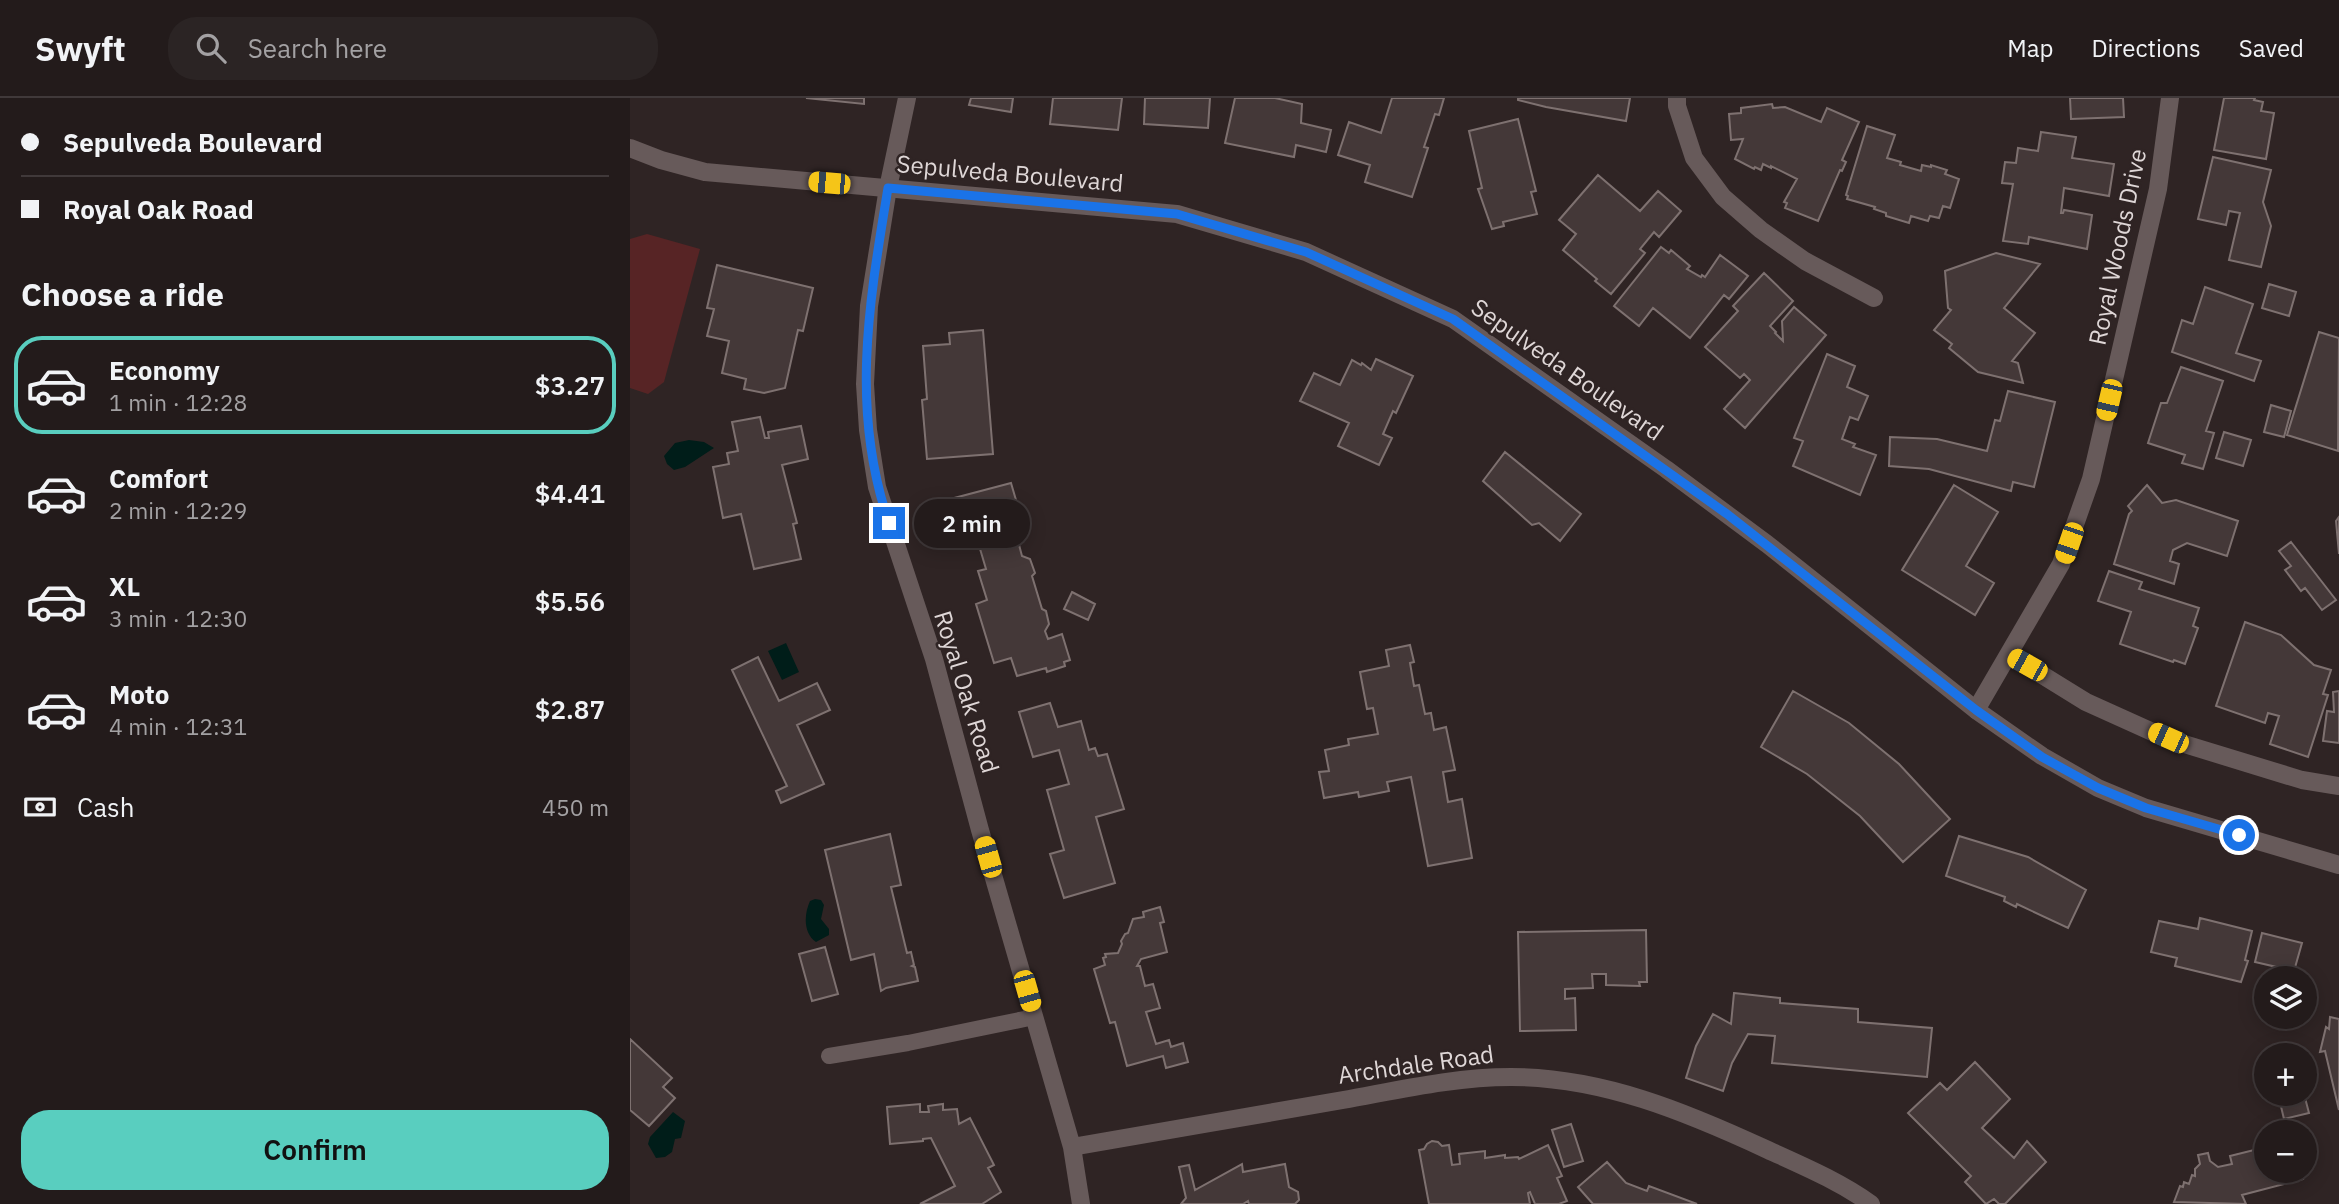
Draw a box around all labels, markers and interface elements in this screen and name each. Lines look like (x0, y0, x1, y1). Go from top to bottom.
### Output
search box (168, 17, 658, 80)
text: Swyft (35, 27, 126, 70)
icon: search (192, 29, 230, 67)
text: Search here (248, 31, 387, 65)
text: Map (2007, 32, 2053, 64)
text: Directions (2091, 32, 2201, 64)
text: Saved (2239, 32, 2304, 64)
text: Sepulveda Boulevard (63, 125, 322, 159)
street label: Royal Woods Drive (2081, 146, 2153, 348)
street label: Sepulveda Boulevard (895, 147, 1125, 199)
car (808, 171, 851, 195)
text: Royal Oak Road (63, 192, 254, 226)
text: Choose a ride (21, 273, 224, 315)
street label: Sepulveda Boulevard (1465, 291, 1670, 448)
text: Economy (109, 353, 220, 387)
icon: car (25, 354, 88, 417)
text: $3.27 (535, 368, 605, 402)
car (2095, 377, 2124, 423)
text: 1 min · 12:28 (109, 387, 247, 417)
text: Comfort (109, 461, 208, 495)
icon: car (25, 462, 88, 525)
text: $4.41 (535, 476, 605, 510)
text: 2 min · 12:29 (109, 495, 247, 525)
callout: 2 min (914, 498, 1029, 548)
route end (873, 507, 905, 539)
text: 2 min (942, 508, 1002, 538)
car (2053, 520, 2086, 566)
text: XL (109, 569, 140, 603)
icon: car (25, 570, 88, 633)
text: $5.56 (535, 584, 605, 618)
text: 3 min · 12:30 (109, 603, 247, 633)
street label: Royal Oak Road (927, 607, 1007, 777)
car (2004, 646, 2051, 684)
text: Moto (109, 677, 169, 711)
icon: car (25, 678, 88, 741)
text: $2.87 (535, 692, 605, 726)
text: 4 min · 12:31 (109, 711, 247, 741)
car (2145, 720, 2192, 756)
icon: cash (21, 788, 59, 826)
text: Cash (77, 790, 134, 824)
text: 450 m (542, 792, 609, 822)
route start (2223, 819, 2255, 851)
car (973, 834, 1004, 880)
map controls (2254, 966, 2317, 1183)
button: layers (2254, 966, 2317, 1029)
car (1012, 968, 1043, 1014)
street label: Archdale Road (1336, 1037, 1496, 1091)
button: + (2254, 1043, 2317, 1106)
button: Confirm (21, 1110, 609, 1190)
button: − (2254, 1120, 2317, 1183)

